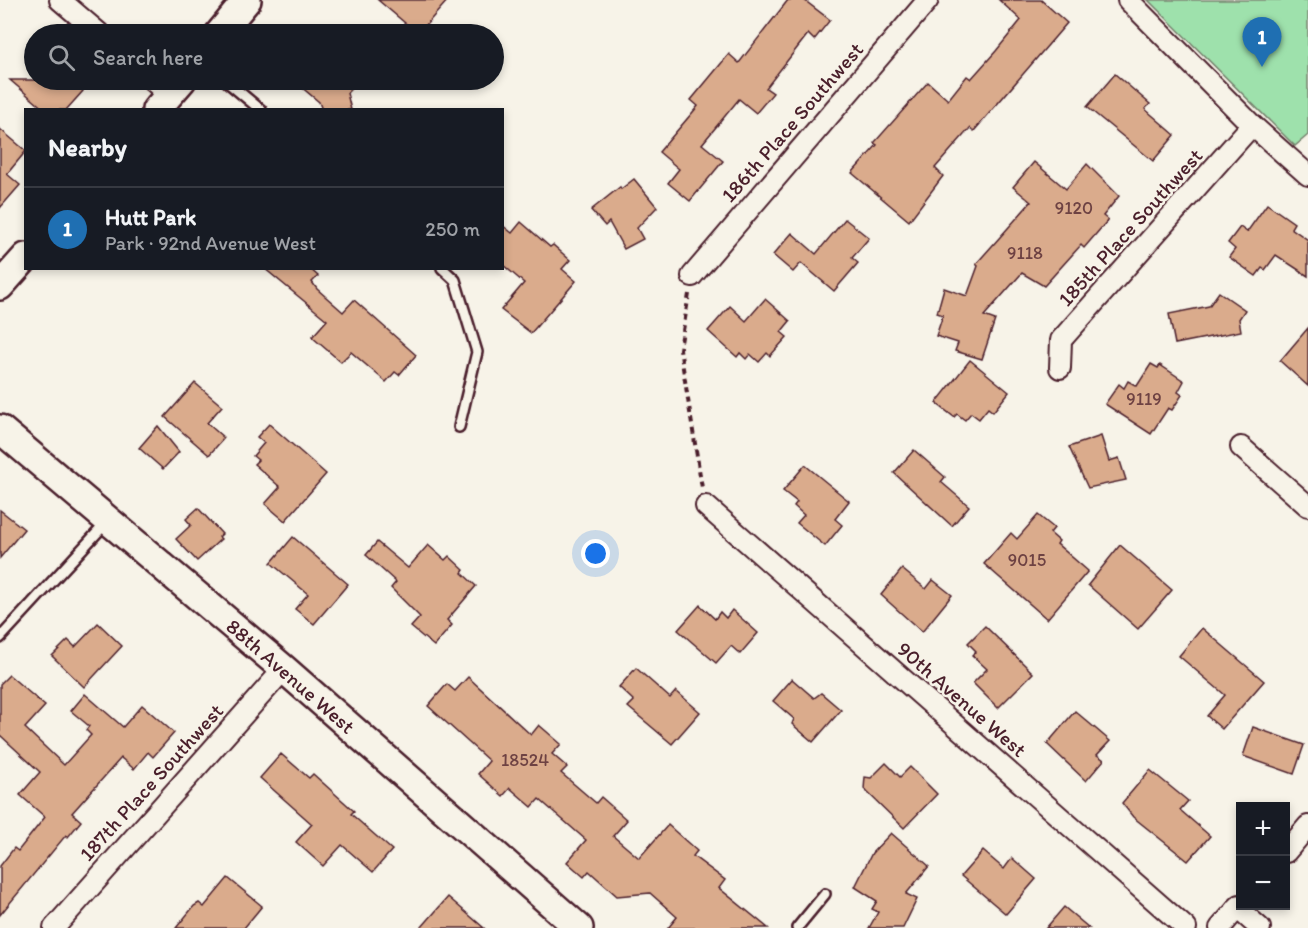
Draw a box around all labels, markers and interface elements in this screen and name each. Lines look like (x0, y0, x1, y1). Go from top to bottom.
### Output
pin: 1 (1242, 17, 1282, 67)
search box (24, 24, 504, 90)
street label: 186th Place Southwest (716, 37, 868, 207)
icon: search (45, 41, 78, 74)
text: Search here (93, 44, 203, 71)
text: Nearby (48, 131, 127, 163)
street label: 185th Place Southwest (1053, 143, 1207, 311)
house number: 9120 (1055, 197, 1093, 219)
text: Hutt Park (105, 204, 196, 231)
text: 1 (63, 217, 72, 241)
text: 250 m (425, 217, 480, 241)
text: Park · 92nd Avenue West (105, 231, 316, 255)
house number: 9118 (1007, 242, 1043, 264)
house number: 9119 (1126, 388, 1162, 410)
your location (581, 539, 610, 568)
house number: 9015 (1008, 549, 1046, 571)
street label: 88th Avenue West (222, 613, 360, 739)
street label: 90th Avenue West (892, 636, 1032, 762)
street label: 187th Place Southwest (74, 698, 228, 866)
house number: 18524 (501, 749, 549, 771)
map controls (1236, 802, 1290, 910)
button: + (1236, 802, 1290, 856)
button: − (1236, 856, 1290, 910)

